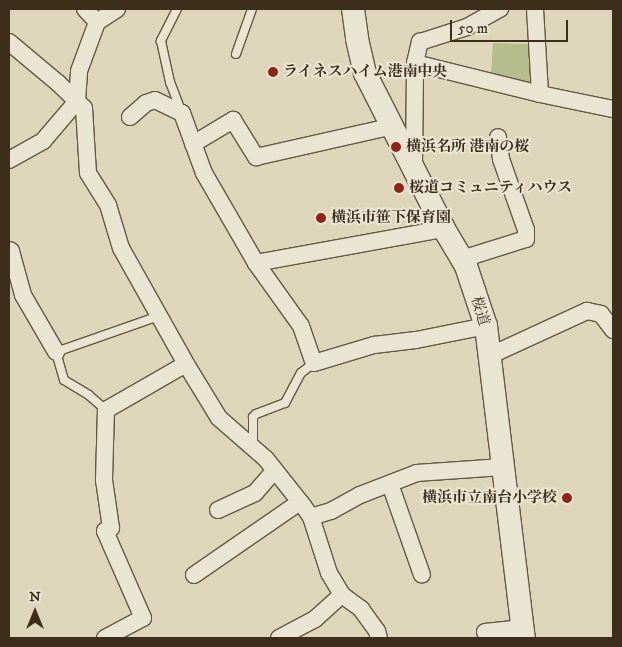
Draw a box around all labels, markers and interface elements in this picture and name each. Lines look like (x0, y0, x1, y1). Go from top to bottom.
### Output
scale bar (452, 10, 570, 42)
text: 50 m (458, 19, 488, 38)
place label: ライネスハイム港南中央 (283, 63, 448, 81)
marker: ライネスハイム港南中央 (267, 66, 279, 78)
place label: 横浜名所 港南の桜 (406, 138, 529, 156)
marker: 横浜名所 港南の桜 (390, 141, 402, 153)
place label: 桜道コミュニティハウス (409, 179, 574, 197)
marker: 桜道コミュニティハウス (393, 182, 405, 194)
place label: 横浜市笹下保育園 (331, 209, 451, 227)
marker: 横浜市笹下保育園 (315, 212, 327, 224)
street label: 桜道 (467, 294, 493, 328)
place label: 横浜市立南台小学校 (422, 489, 557, 507)
marker: 横浜市立南台小学校 (561, 492, 573, 504)
north arrow (10, 587, 60, 637)
text: N (29, 588, 41, 606)

